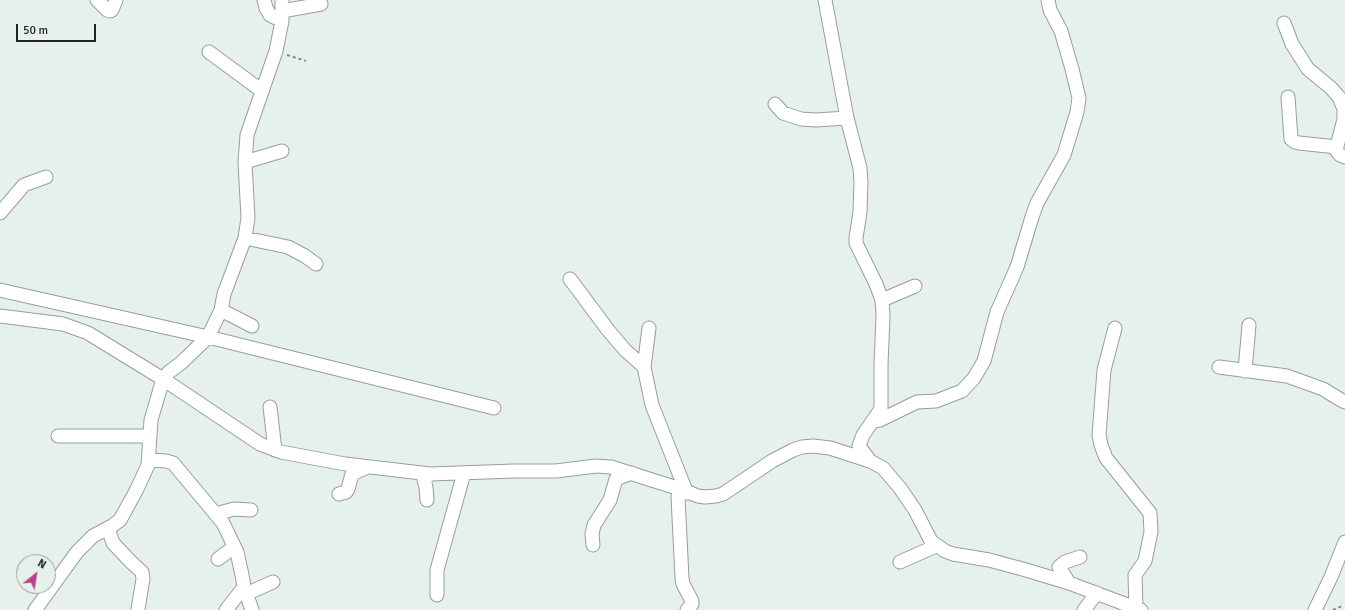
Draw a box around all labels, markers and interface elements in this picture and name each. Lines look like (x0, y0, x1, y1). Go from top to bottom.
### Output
scale bar (18, 16, 98, 42)
text: 50 m (23, 23, 48, 38)
north arrow (16, 554, 56, 594)
text: N (35, 556, 48, 572)

